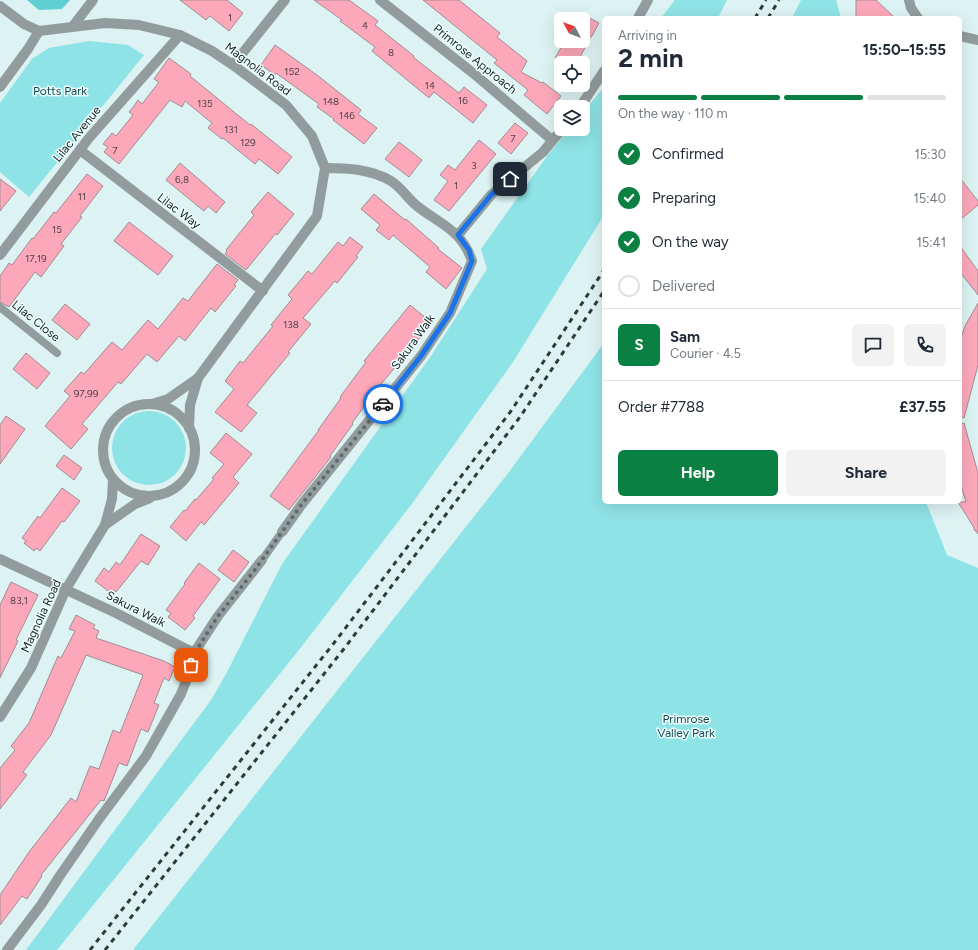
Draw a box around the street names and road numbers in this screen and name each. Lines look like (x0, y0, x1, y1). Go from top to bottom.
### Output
street label: Primrose Approach (431, 21, 520, 97)
street label: Magnolia Road (222, 40, 294, 98)
street label: Lilac Avenue (50, 103, 104, 165)
street label: Lilac Way (155, 190, 204, 232)
street label: Lilac Close (9, 297, 63, 345)
street label: Sakura Walk (388, 312, 438, 372)
street label: Magnolia Road (18, 577, 64, 655)
street label: Sakura Walk (104, 588, 168, 630)

